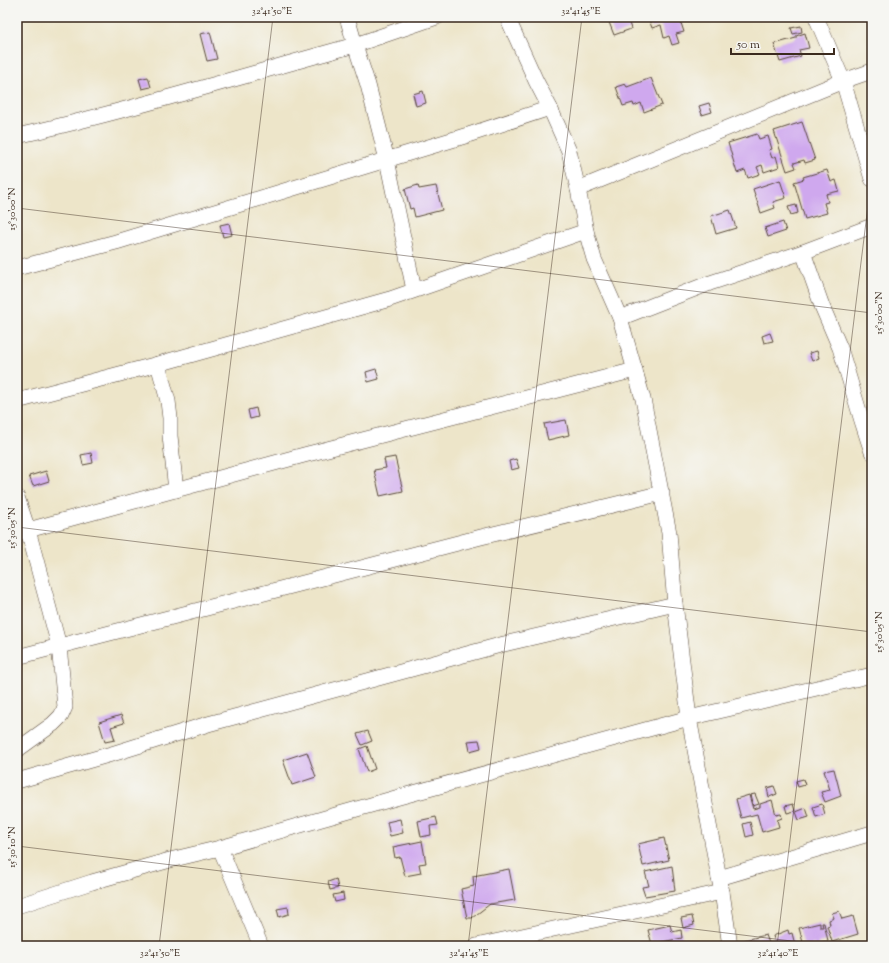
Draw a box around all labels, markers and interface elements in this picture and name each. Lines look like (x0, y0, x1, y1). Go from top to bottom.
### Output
text: 32°41'50"E (252, 4, 292, 19)
text: 32°41'45"E (561, 4, 601, 19)
scale bar (731, 30, 834, 56)
text: 50 m (736, 36, 760, 54)
text: 15°30'00"N (5, 187, 20, 230)
text: 15°30'00"N (872, 291, 887, 334)
text: 15°30'05"N (5, 507, 20, 549)
text: 15°30'05"N (872, 611, 887, 653)
text: 15°30'10"N (5, 826, 20, 868)
text: 32°41'50"E (140, 946, 180, 961)
text: 32°41'45"E (449, 946, 489, 961)
text: 32°41'40"E (758, 946, 798, 961)

